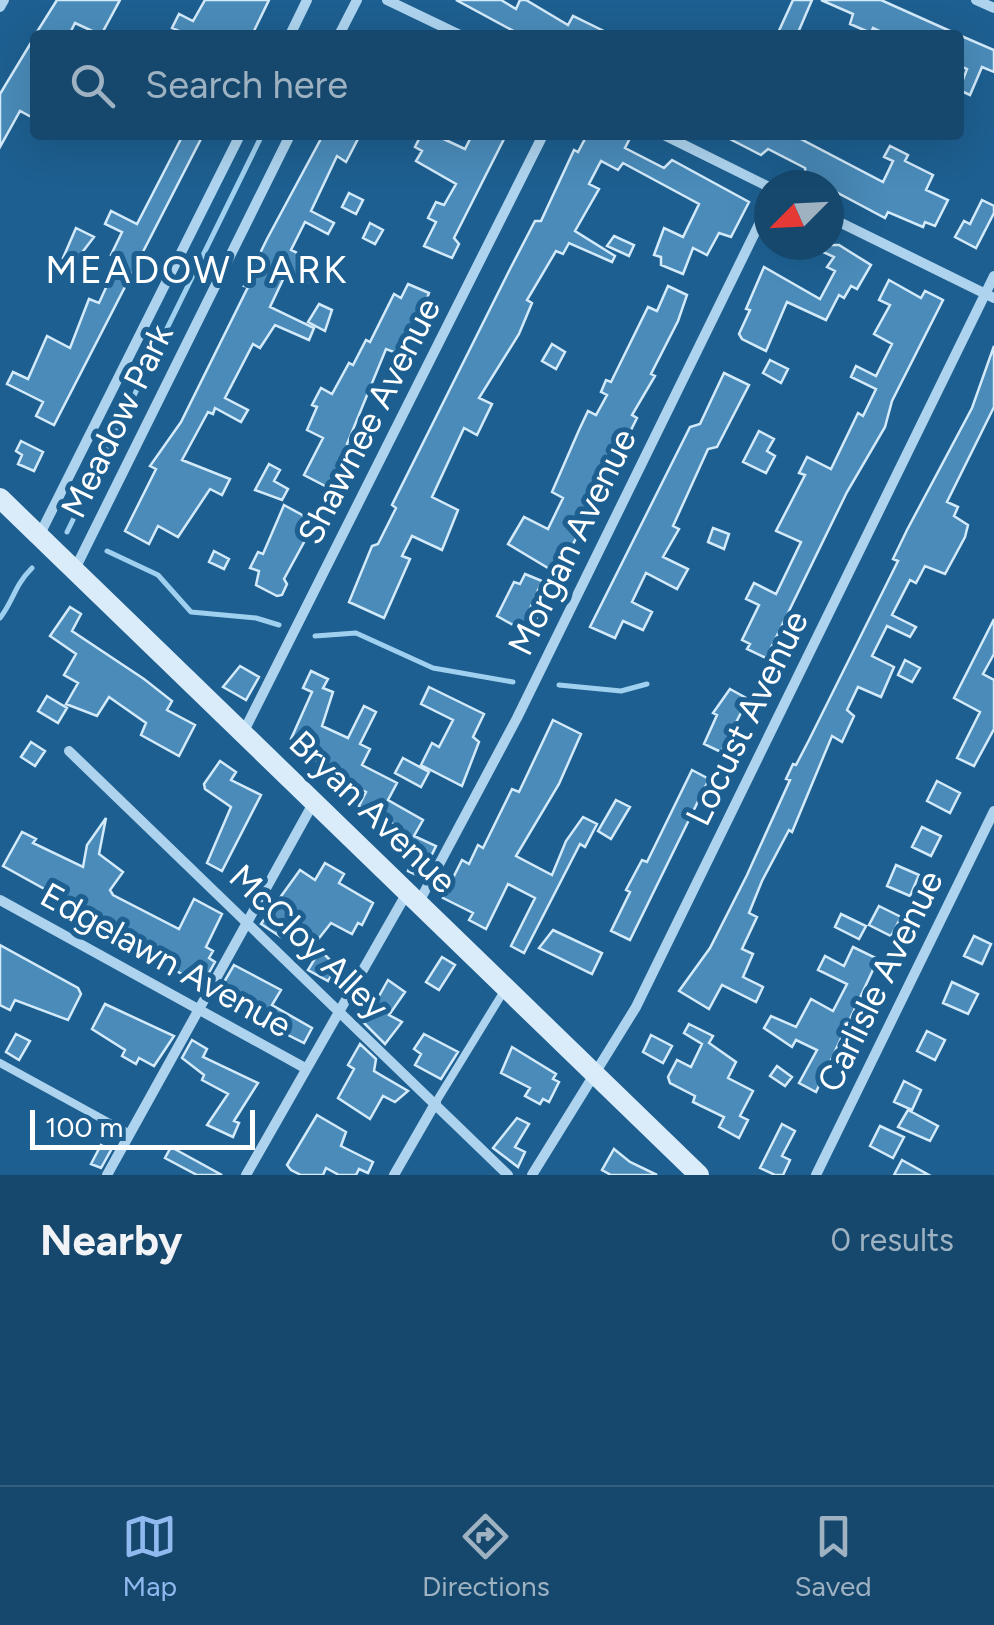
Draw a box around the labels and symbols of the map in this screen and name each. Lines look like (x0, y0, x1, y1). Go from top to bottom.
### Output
north arrow (754, 170, 844, 260)
district label: MEADOW PARK (45, 247, 349, 293)
street label: Shawnee Avenue (289, 291, 449, 551)
street label: Meadow Park (52, 318, 182, 524)
street label: Morgan Avenue (499, 422, 645, 662)
street label: Locust Avenue (677, 604, 817, 832)
street label: Bryan Avenue (281, 722, 465, 902)
street label: McCloy Alley (221, 856, 398, 1029)
street label: Carlisle Avenue (808, 864, 952, 1098)
street label: Edgelawn Avenue (33, 874, 299, 1046)
scale bar (30, 1105, 255, 1150)

